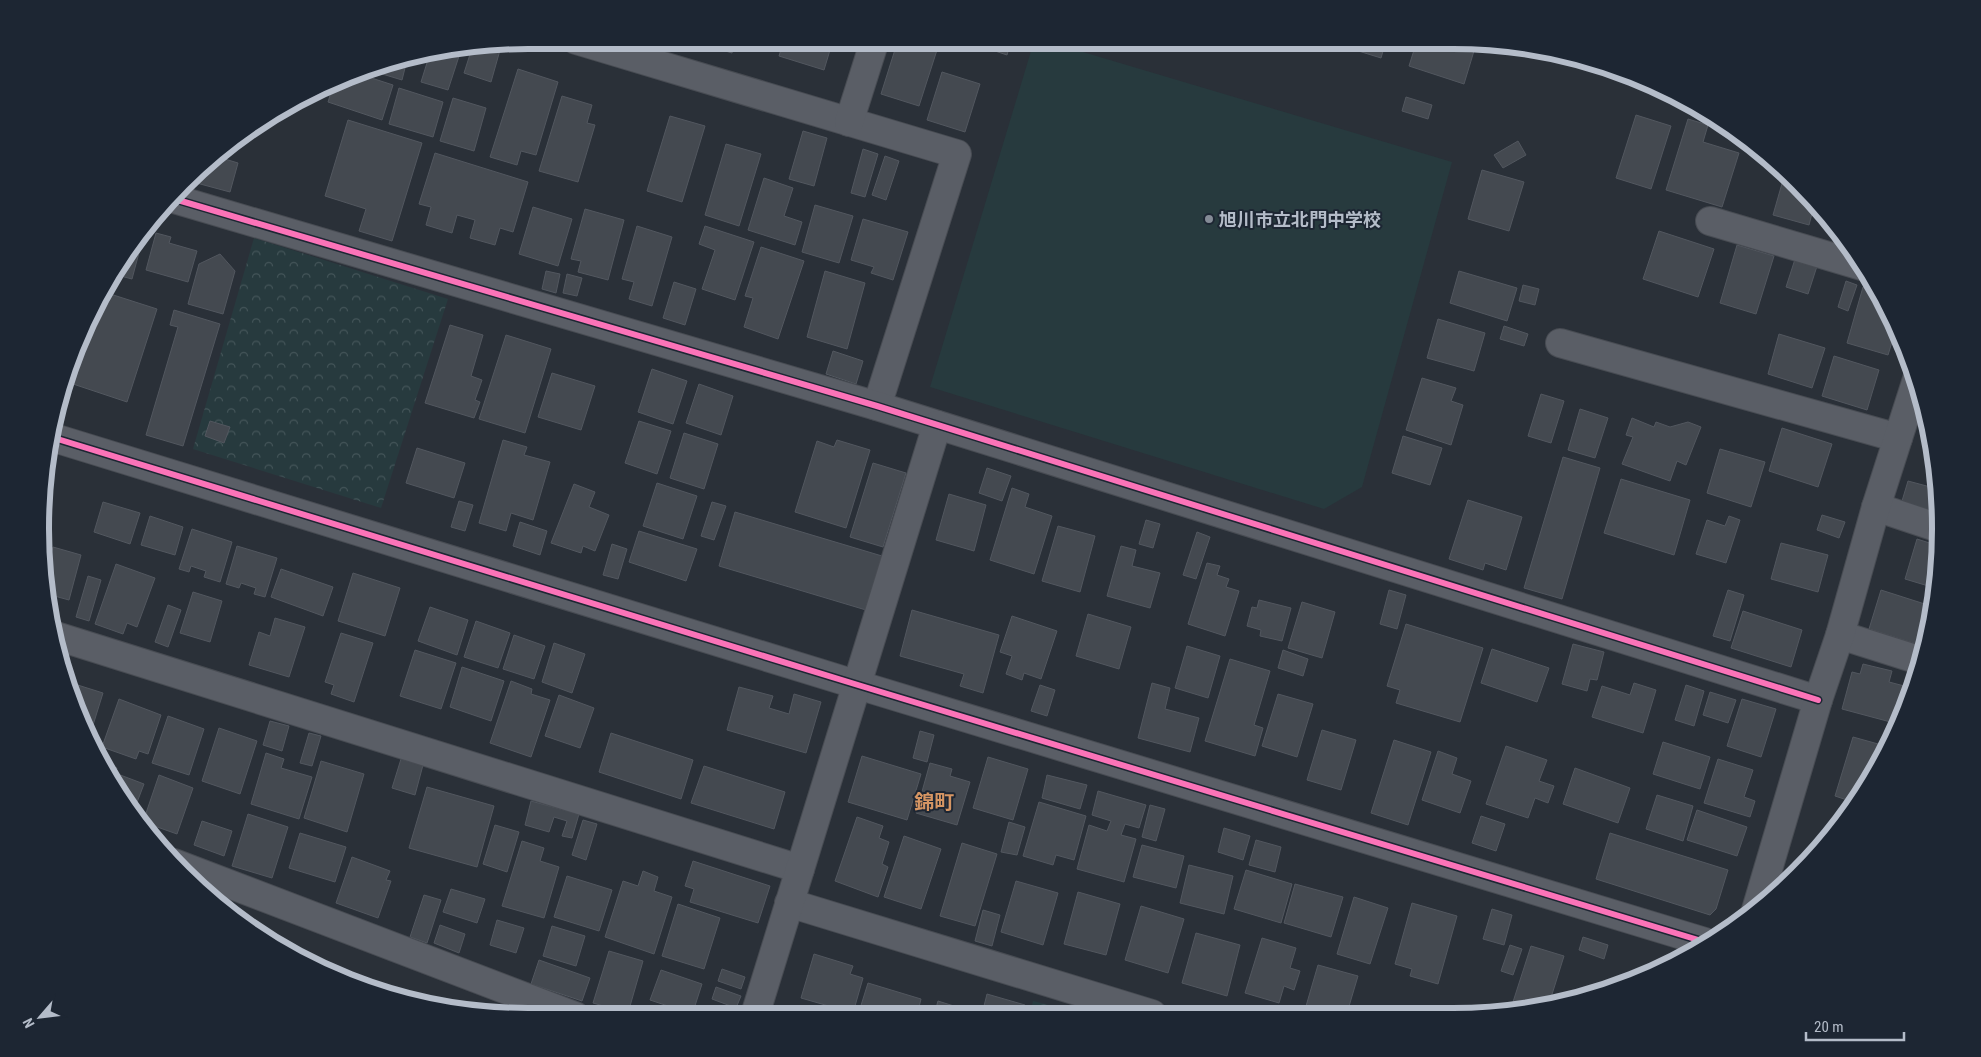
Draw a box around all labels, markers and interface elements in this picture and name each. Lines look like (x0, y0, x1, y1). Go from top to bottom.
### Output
place label: 旭川市立北門中学校 (1219, 209, 1381, 230)
marker: 旭川市立北門中学校 (1203, 213, 1215, 225)
district label: 錦町 (914, 790, 954, 814)
north arrow (15, 992, 65, 1042)
scale bar (1806, 1010, 1904, 1042)
text: N (19, 1016, 38, 1031)
text: 20 m (1814, 1018, 1844, 1036)

